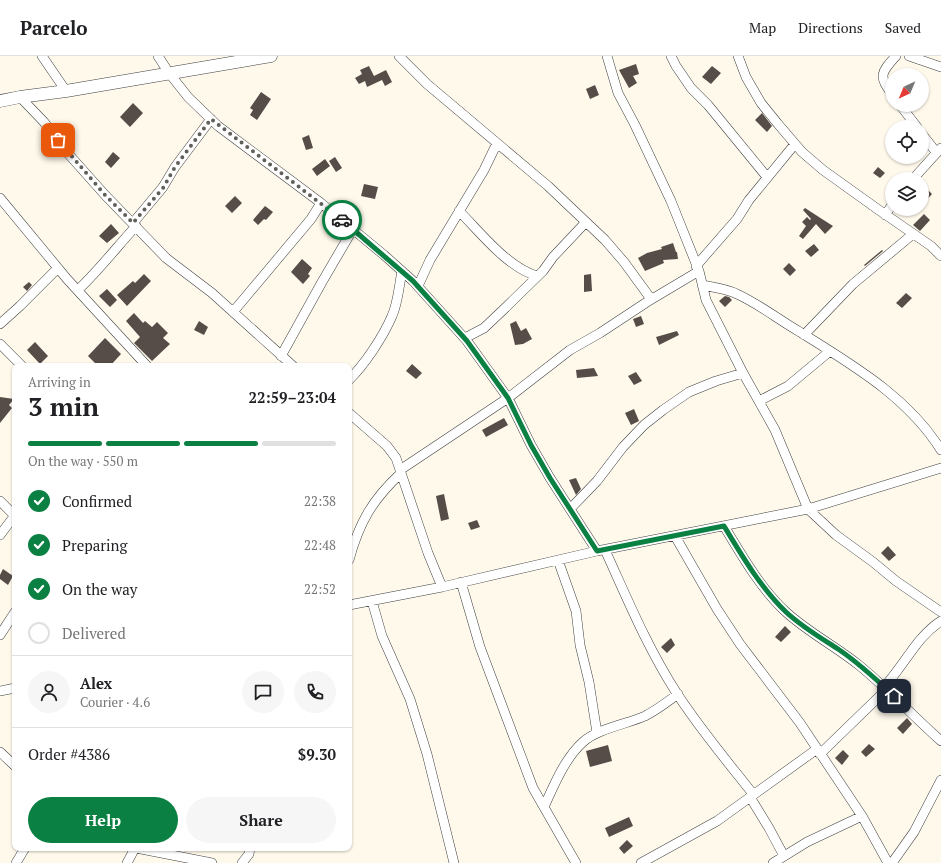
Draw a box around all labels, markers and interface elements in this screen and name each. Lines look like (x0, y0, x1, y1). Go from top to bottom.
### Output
text: Parcelo (20, 15, 88, 40)
text: Map (749, 18, 776, 37)
text: Directions (798, 18, 863, 37)
text: Saved (885, 18, 921, 37)
north arrow (885, 68, 929, 112)
map controls (885, 68, 929, 216)
button: locate (885, 120, 929, 164)
pin (41, 123, 75, 157)
icon: bag (47, 129, 69, 151)
button: layers (885, 172, 929, 216)
courier (322, 200, 362, 240)
icon: car (331, 209, 353, 231)
text: Arriving in (28, 373, 91, 391)
text: 22:59–23:04 (249, 387, 336, 407)
text: 3 min (28, 389, 99, 423)
text: On the way · 550 m (28, 452, 138, 470)
icon: check (28, 490, 50, 512)
text: Confirmed (62, 491, 132, 511)
text: 22:38 (304, 492, 336, 510)
icon: check (28, 534, 50, 556)
text: Preparing (62, 535, 127, 555)
text: 22:48 (304, 536, 336, 554)
icon: check (28, 578, 50, 600)
text: On the way (62, 579, 137, 599)
text: 22:52 (304, 580, 336, 598)
text: Delivered (62, 623, 126, 643)
button: person (28, 671, 70, 713)
button: chat (242, 671, 284, 713)
button: phone (294, 671, 336, 713)
text: Alex (80, 673, 112, 693)
pin (877, 679, 911, 713)
icon: home (883, 685, 905, 707)
text: Courier · 4.6 (80, 693, 150, 711)
text: Order #4386 (28, 744, 110, 764)
text: $9.30 (298, 744, 336, 764)
button: Help (28, 797, 178, 843)
button: Share (186, 797, 336, 843)

